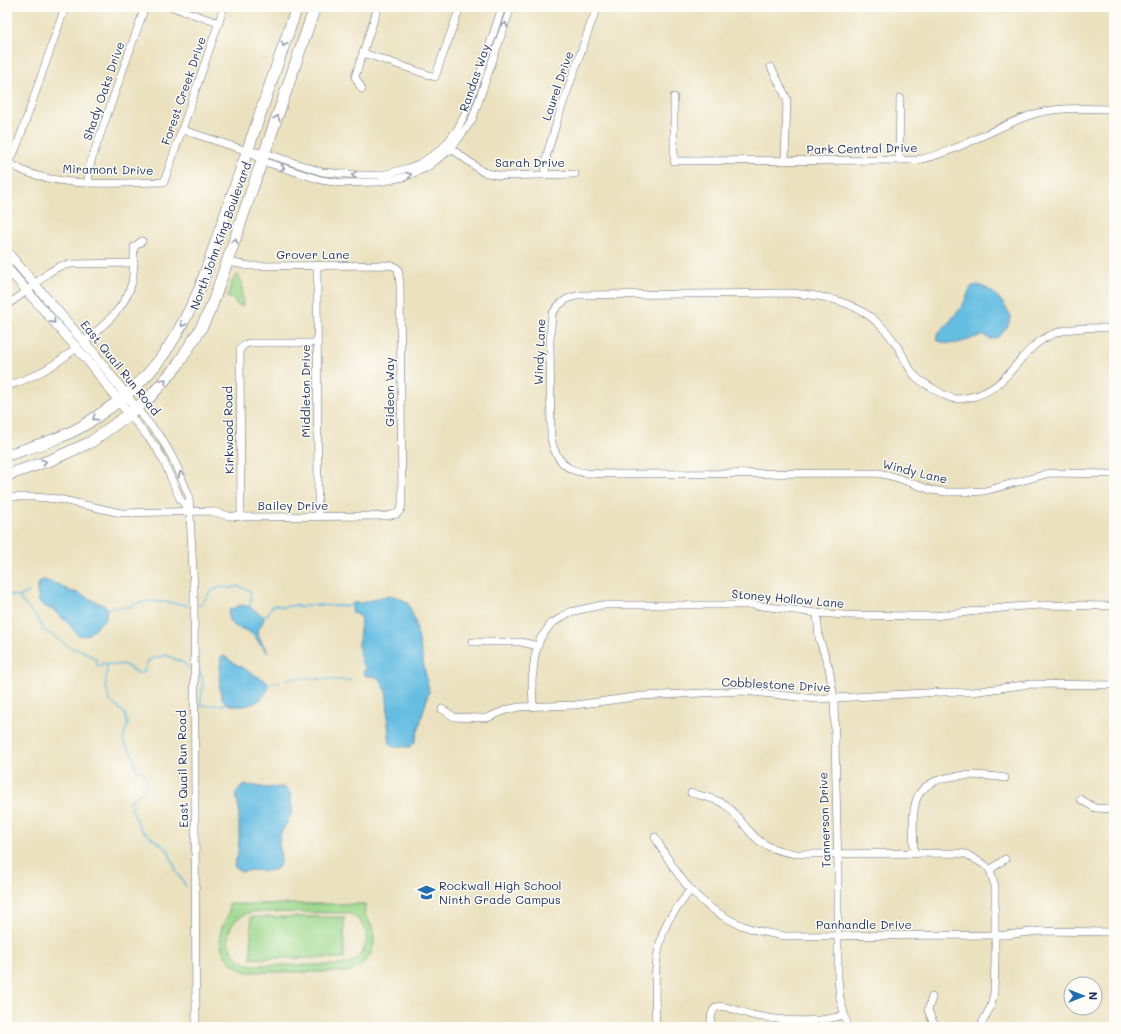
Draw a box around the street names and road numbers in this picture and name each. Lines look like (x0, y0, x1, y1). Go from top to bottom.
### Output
street label: Forest Creek Drive (157, 34, 209, 147)
street label: Shady Oaks Drive (79, 39, 127, 142)
street label: Randas Way (455, 42, 493, 114)
street label: Laurel Drive (538, 49, 576, 122)
street label: Park Central Drive (806, 139, 918, 157)
street label: Sarah Drive (495, 154, 565, 170)
street label: North John King Boulevard (186, 159, 254, 312)
street label: Miramont Drive (62, 160, 154, 178)
street label: Grover Lane (276, 246, 350, 262)
street label: East Quail Run Road (77, 317, 164, 419)
street label: Windy Lane (530, 318, 548, 385)
street label: Middleton Drive (297, 344, 313, 438)
street label: Gideon Way (381, 357, 397, 427)
street label: Kirkwood Road (219, 385, 237, 474)
street label: Windy Lane (881, 455, 949, 487)
street label: Bailey Drive (258, 497, 328, 513)
street label: Stoney Hollow Lane (731, 585, 845, 611)
street label: Cobblestone Drive (721, 673, 831, 695)
street label: East Quail Run Road (173, 710, 191, 828)
street label: Tannerson Drive (814, 772, 834, 868)
street label: Panhandle Drive (816, 916, 912, 932)

